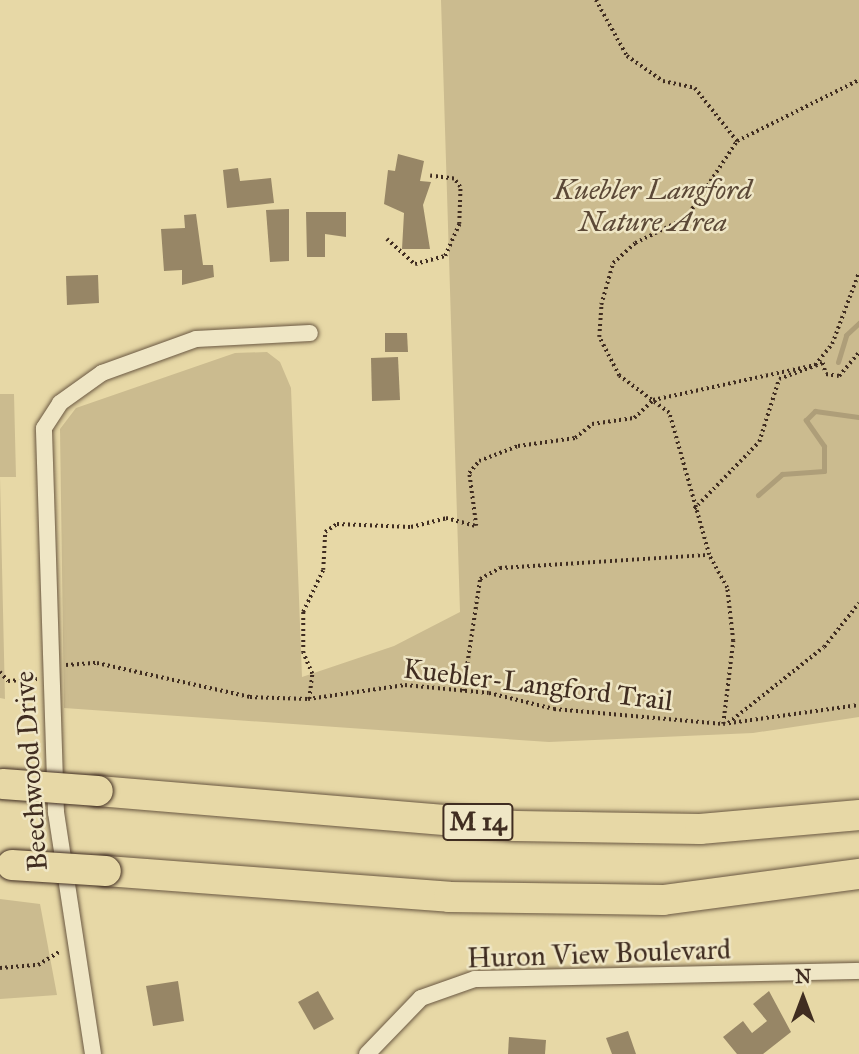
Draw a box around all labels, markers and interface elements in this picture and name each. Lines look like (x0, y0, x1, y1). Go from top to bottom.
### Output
park label: Kuebler Langford Nature Area (554, 173, 752, 239)
street label: Kuebler-Langford Trail (401, 652, 675, 718)
street label: Beechwood Drive (7, 670, 55, 872)
road number: M 14 (441, 800, 515, 844)
street label: Huron View Boulevard (466, 933, 732, 975)
north arrow (768, 963, 838, 1033)
text: N (795, 965, 811, 988)

